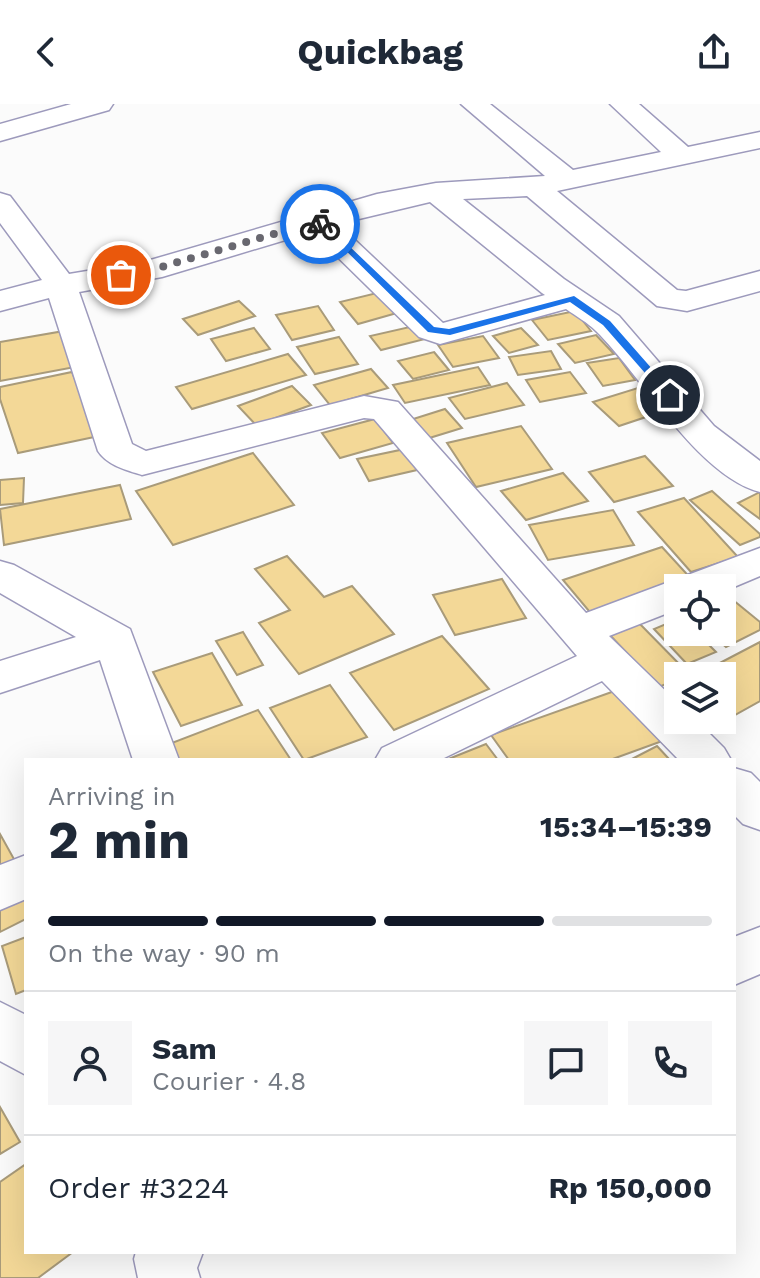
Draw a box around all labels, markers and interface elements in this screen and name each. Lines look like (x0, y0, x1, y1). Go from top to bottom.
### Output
icon: back (24, 30, 68, 74)
icon: share (692, 30, 736, 74)
text: Quickbag (297, 31, 463, 73)
courier (280, 184, 360, 264)
icon: bike (298, 202, 342, 246)
pin (87, 241, 155, 309)
icon: bag (99, 253, 143, 297)
pin (636, 361, 704, 429)
icon: home (648, 373, 692, 417)
map controls (664, 574, 736, 734)
button: locate (664, 574, 736, 646)
button: layers (664, 662, 736, 734)
text: Arriving in (48, 781, 176, 811)
text: 15:34–15:39 (540, 809, 712, 844)
text: 2 min (48, 810, 190, 871)
text: On the way · 90 m (48, 938, 280, 968)
button: person (48, 1021, 132, 1105)
button: chat (524, 1021, 608, 1105)
button: phone (628, 1021, 712, 1105)
text: Sam (152, 1031, 217, 1066)
text: Courier · 4.8 (152, 1066, 306, 1096)
text: Order #3224 (48, 1170, 229, 1205)
text: Rp 150,000 (548, 1170, 712, 1205)

